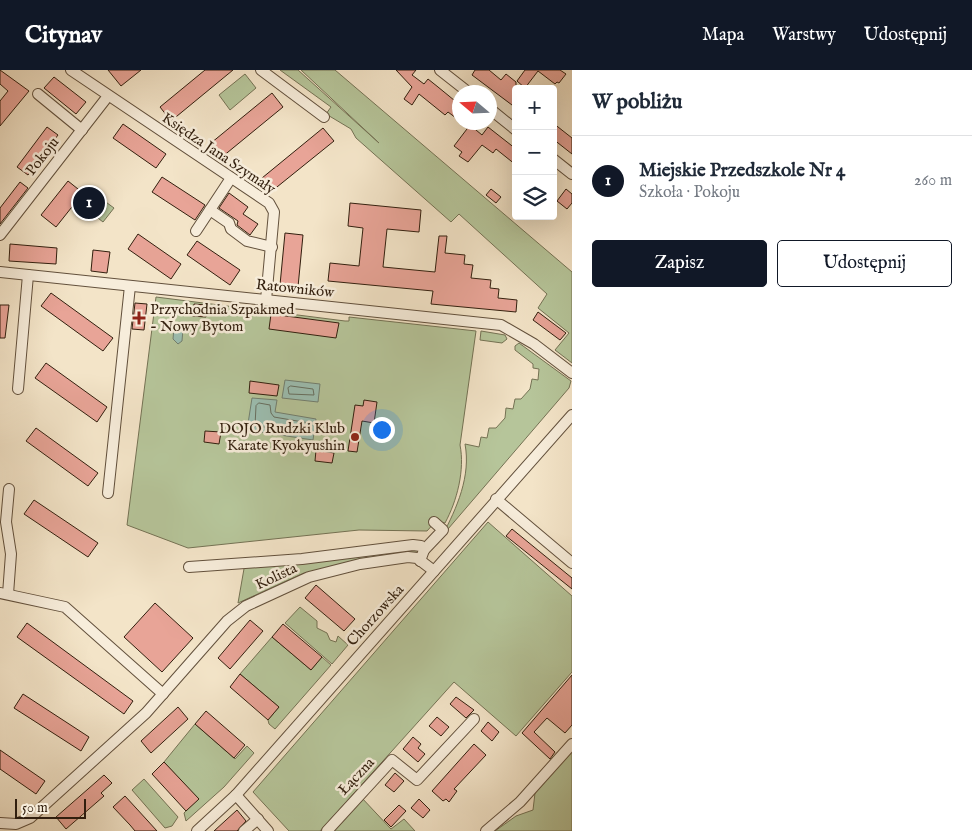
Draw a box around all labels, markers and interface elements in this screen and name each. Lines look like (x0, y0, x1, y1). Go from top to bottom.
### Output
text: Citynav (25, 20, 102, 51)
text: Mapa (702, 24, 744, 47)
text: Warstwy (772, 24, 836, 47)
text: Udostępnij (864, 24, 947, 47)
north arrow (452, 85, 497, 130)
map controls (512, 85, 557, 220)
button: + (512, 85, 557, 130)
text: W pobliżu (592, 89, 682, 116)
street label: Księdza Jana Szymały (158, 108, 280, 199)
button: − (512, 130, 557, 175)
street label: Pokoju (21, 133, 63, 179)
text: Miejskie Przedszkole Nr 4 (639, 159, 845, 183)
text: 1 (605, 171, 611, 191)
text: 260 m (914, 171, 952, 191)
button: layers (512, 175, 557, 220)
text: Szkoła · Pokoju (639, 183, 740, 203)
pin: 1 (73, 184, 105, 222)
button: Zapisz (592, 240, 767, 287)
button: Udostępnij (777, 240, 952, 287)
street label: Ratowników (255, 275, 336, 302)
place label: Przychodnia Szpakmed - Nowy Bytom (150, 300, 295, 336)
marker: Przychodnia Szpakmed - Nowy Bytom (132, 311, 146, 325)
your location (369, 417, 395, 443)
place label: DOJO Rudzki Klub Karate Kyokyushin (219, 419, 345, 455)
marker: DOJO Rudzki Klub Karate Kyokyushin (349, 431, 361, 443)
street label: Kolista (252, 558, 301, 594)
street label: Chorzowska (343, 580, 408, 650)
street label: Łączna (334, 753, 379, 799)
scale bar (15, 796, 86, 819)
text: 50 m (22, 799, 48, 817)

